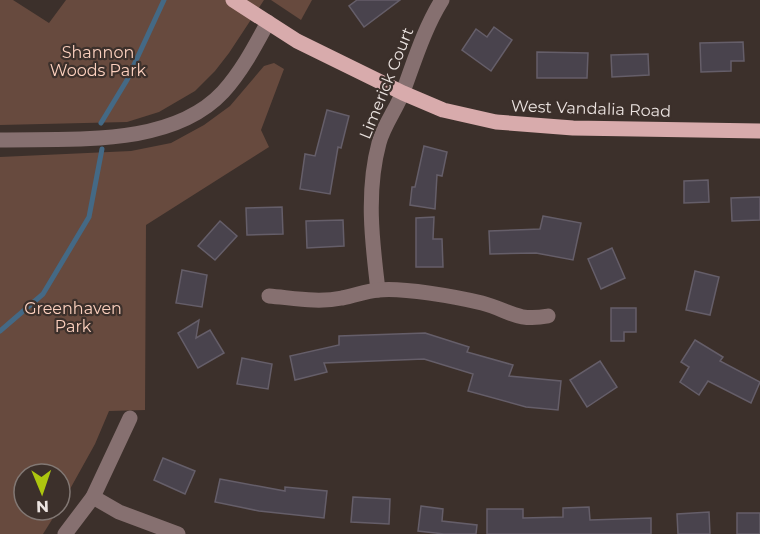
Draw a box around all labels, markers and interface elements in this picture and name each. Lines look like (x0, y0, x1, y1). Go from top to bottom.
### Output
street label: Limerick Court (355, 24, 418, 142)
park label: Shannon Woods Park (50, 43, 147, 80)
street label: West Vandalia Road (511, 96, 671, 121)
park label: Greenhaven Park (24, 299, 122, 336)
north arrow (12, 462, 72, 522)
text: N (36, 497, 49, 516)

